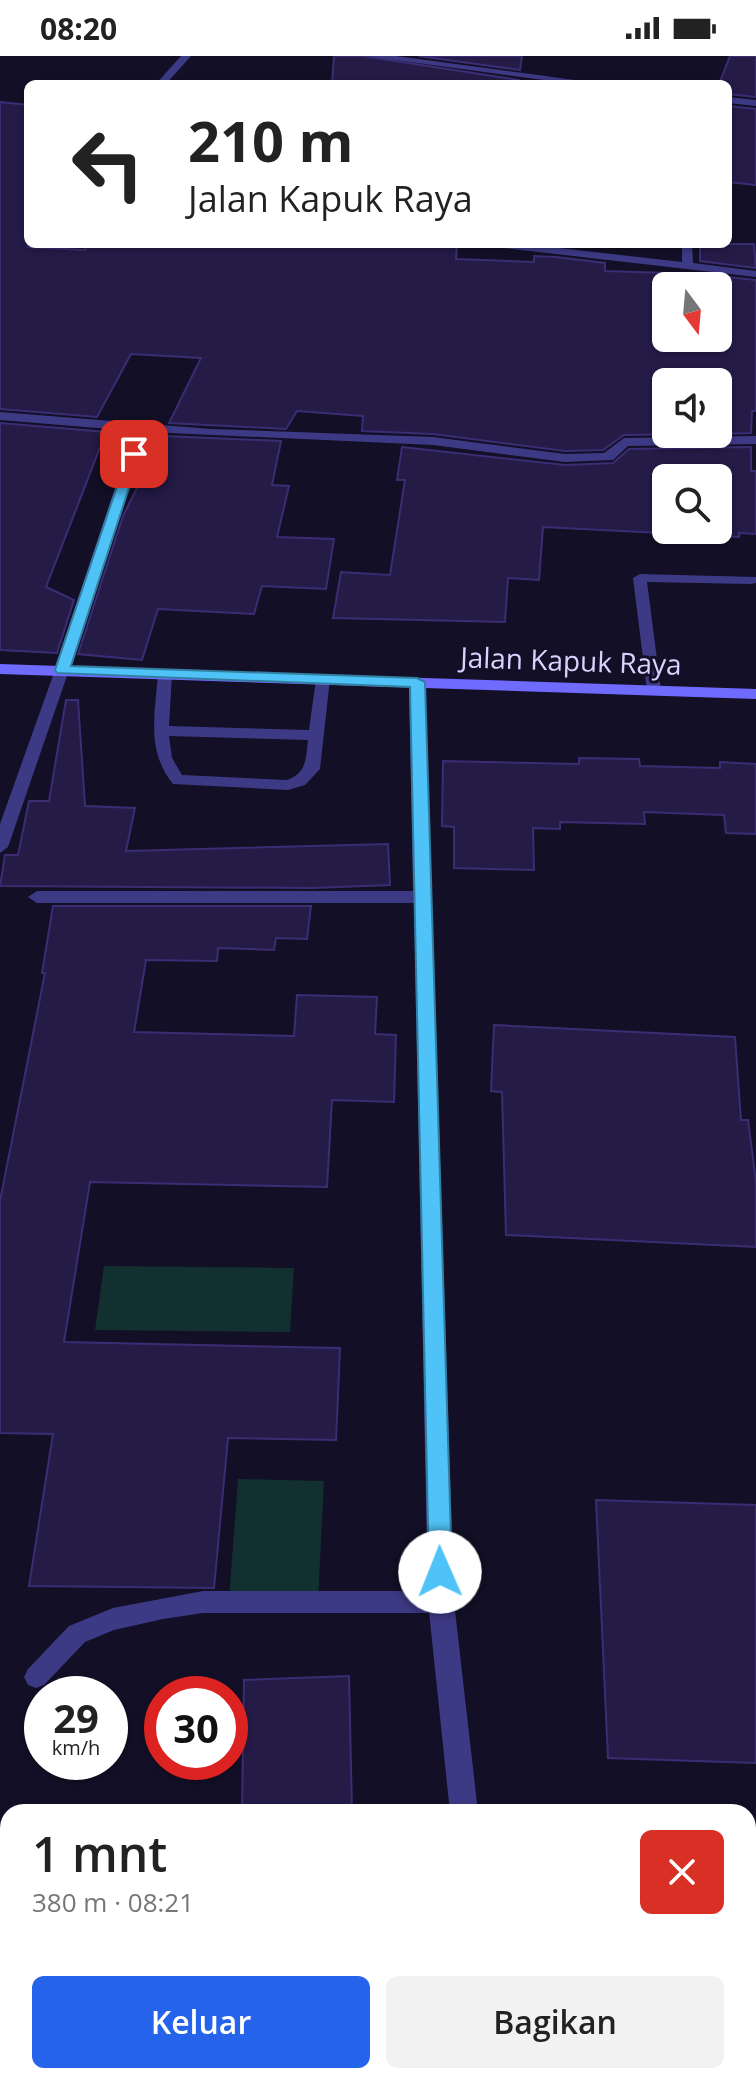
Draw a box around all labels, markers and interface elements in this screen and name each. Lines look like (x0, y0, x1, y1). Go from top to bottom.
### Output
text: 08:20 (40, 8, 117, 49)
text: 210 m (188, 102, 354, 178)
icon: left (56, 112, 160, 216)
text: Jalan Kapuk Raya (188, 174, 473, 223)
north arrow (652, 272, 732, 352)
map controls (652, 272, 732, 544)
button: sound (652, 368, 732, 448)
pin (100, 420, 168, 488)
icon: arrive (112, 432, 156, 476)
button: search (652, 464, 732, 544)
street label: Jalan Kapuk Raya (457, 637, 682, 683)
position arrow (398, 1530, 482, 1614)
speed limit sign: 30 (144, 1676, 248, 1780)
text: 29 (53, 1690, 99, 1745)
text: km/h (52, 1734, 100, 1761)
text: 1 mnt (32, 1821, 167, 1886)
button: close (640, 1830, 724, 1914)
text: 380 m · 08:21 (32, 1884, 194, 1920)
button: Keluar (32, 1976, 370, 2068)
button: Bagikan (386, 1976, 724, 2068)

